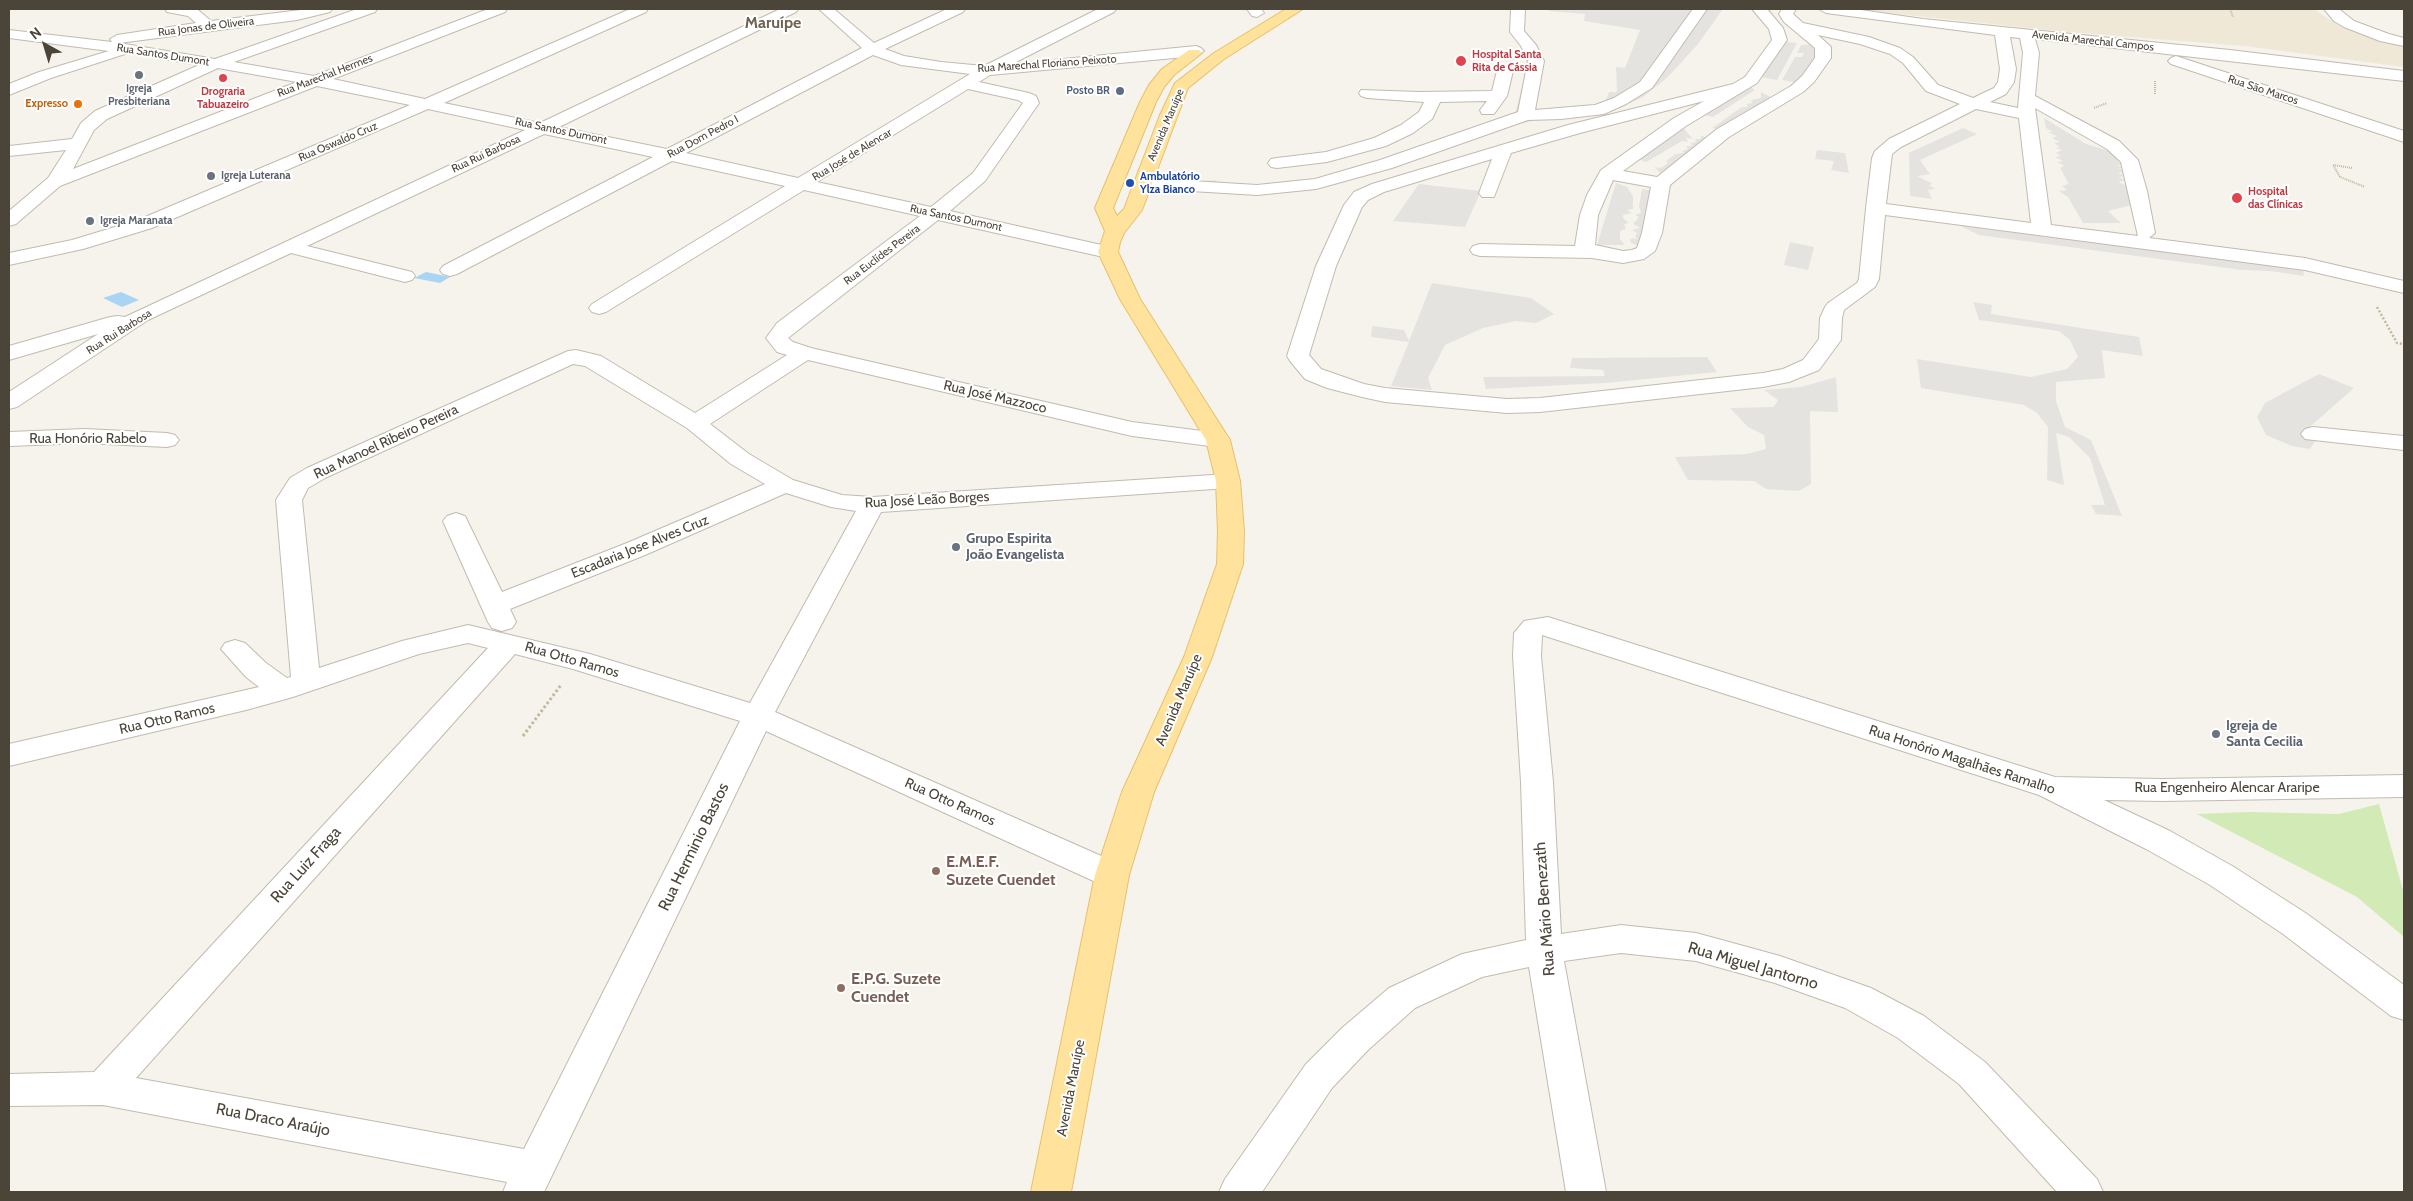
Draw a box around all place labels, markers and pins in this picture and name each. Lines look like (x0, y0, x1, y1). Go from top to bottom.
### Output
place label: Hospital Santa Rita de Cássia (1472, 48, 1541, 74)
marker: Hospital Santa Rita de Cássia (1454, 54, 1468, 68)
marker: Igreja Presbiteriana (133, 69, 145, 81)
marker: Drograria Tabuazeiro (217, 72, 229, 84)
place label: Igreja Presbiteriana (108, 82, 170, 108)
place label: Posto BR (1066, 84, 1110, 98)
place label: Drograria Tabuazeiro (197, 85, 249, 111)
marker: Posto BR (1114, 85, 1126, 97)
place label: Expresso (25, 97, 68, 111)
marker: Expresso (72, 98, 84, 110)
place label: Igreja Luterana (221, 169, 291, 183)
marker: Igreja Luterana (205, 170, 217, 182)
place label: Ambulatório Ylza Bianco (1140, 170, 1200, 196)
marker: Ambulatório Ylza Bianco (1124, 177, 1136, 189)
place label: Hospital das Clínicas (2248, 185, 2303, 211)
marker: Hospital das Clínicas (2230, 191, 2244, 205)
place label: Igreja Maranata (100, 214, 173, 228)
marker: Igreja Maranata (84, 215, 96, 227)
place label: Grupo Espirita João Evangelista (966, 531, 1064, 564)
marker: Grupo Espirita João Evangelista (950, 541, 962, 553)
place label: Igreja de Santa Cecilia (2226, 718, 2303, 750)
marker: Igreja de Santa Cecilia (2210, 728, 2222, 740)
place label: E.M.E.F. Suzete Cuendet (946, 852, 1055, 890)
marker: E.M.E.F. Suzete Cuendet (930, 865, 942, 877)
place label: E.P.G. Suzete Cuendet (851, 969, 941, 1007)
marker: E.P.G. Suzete Cuendet (835, 982, 847, 994)

